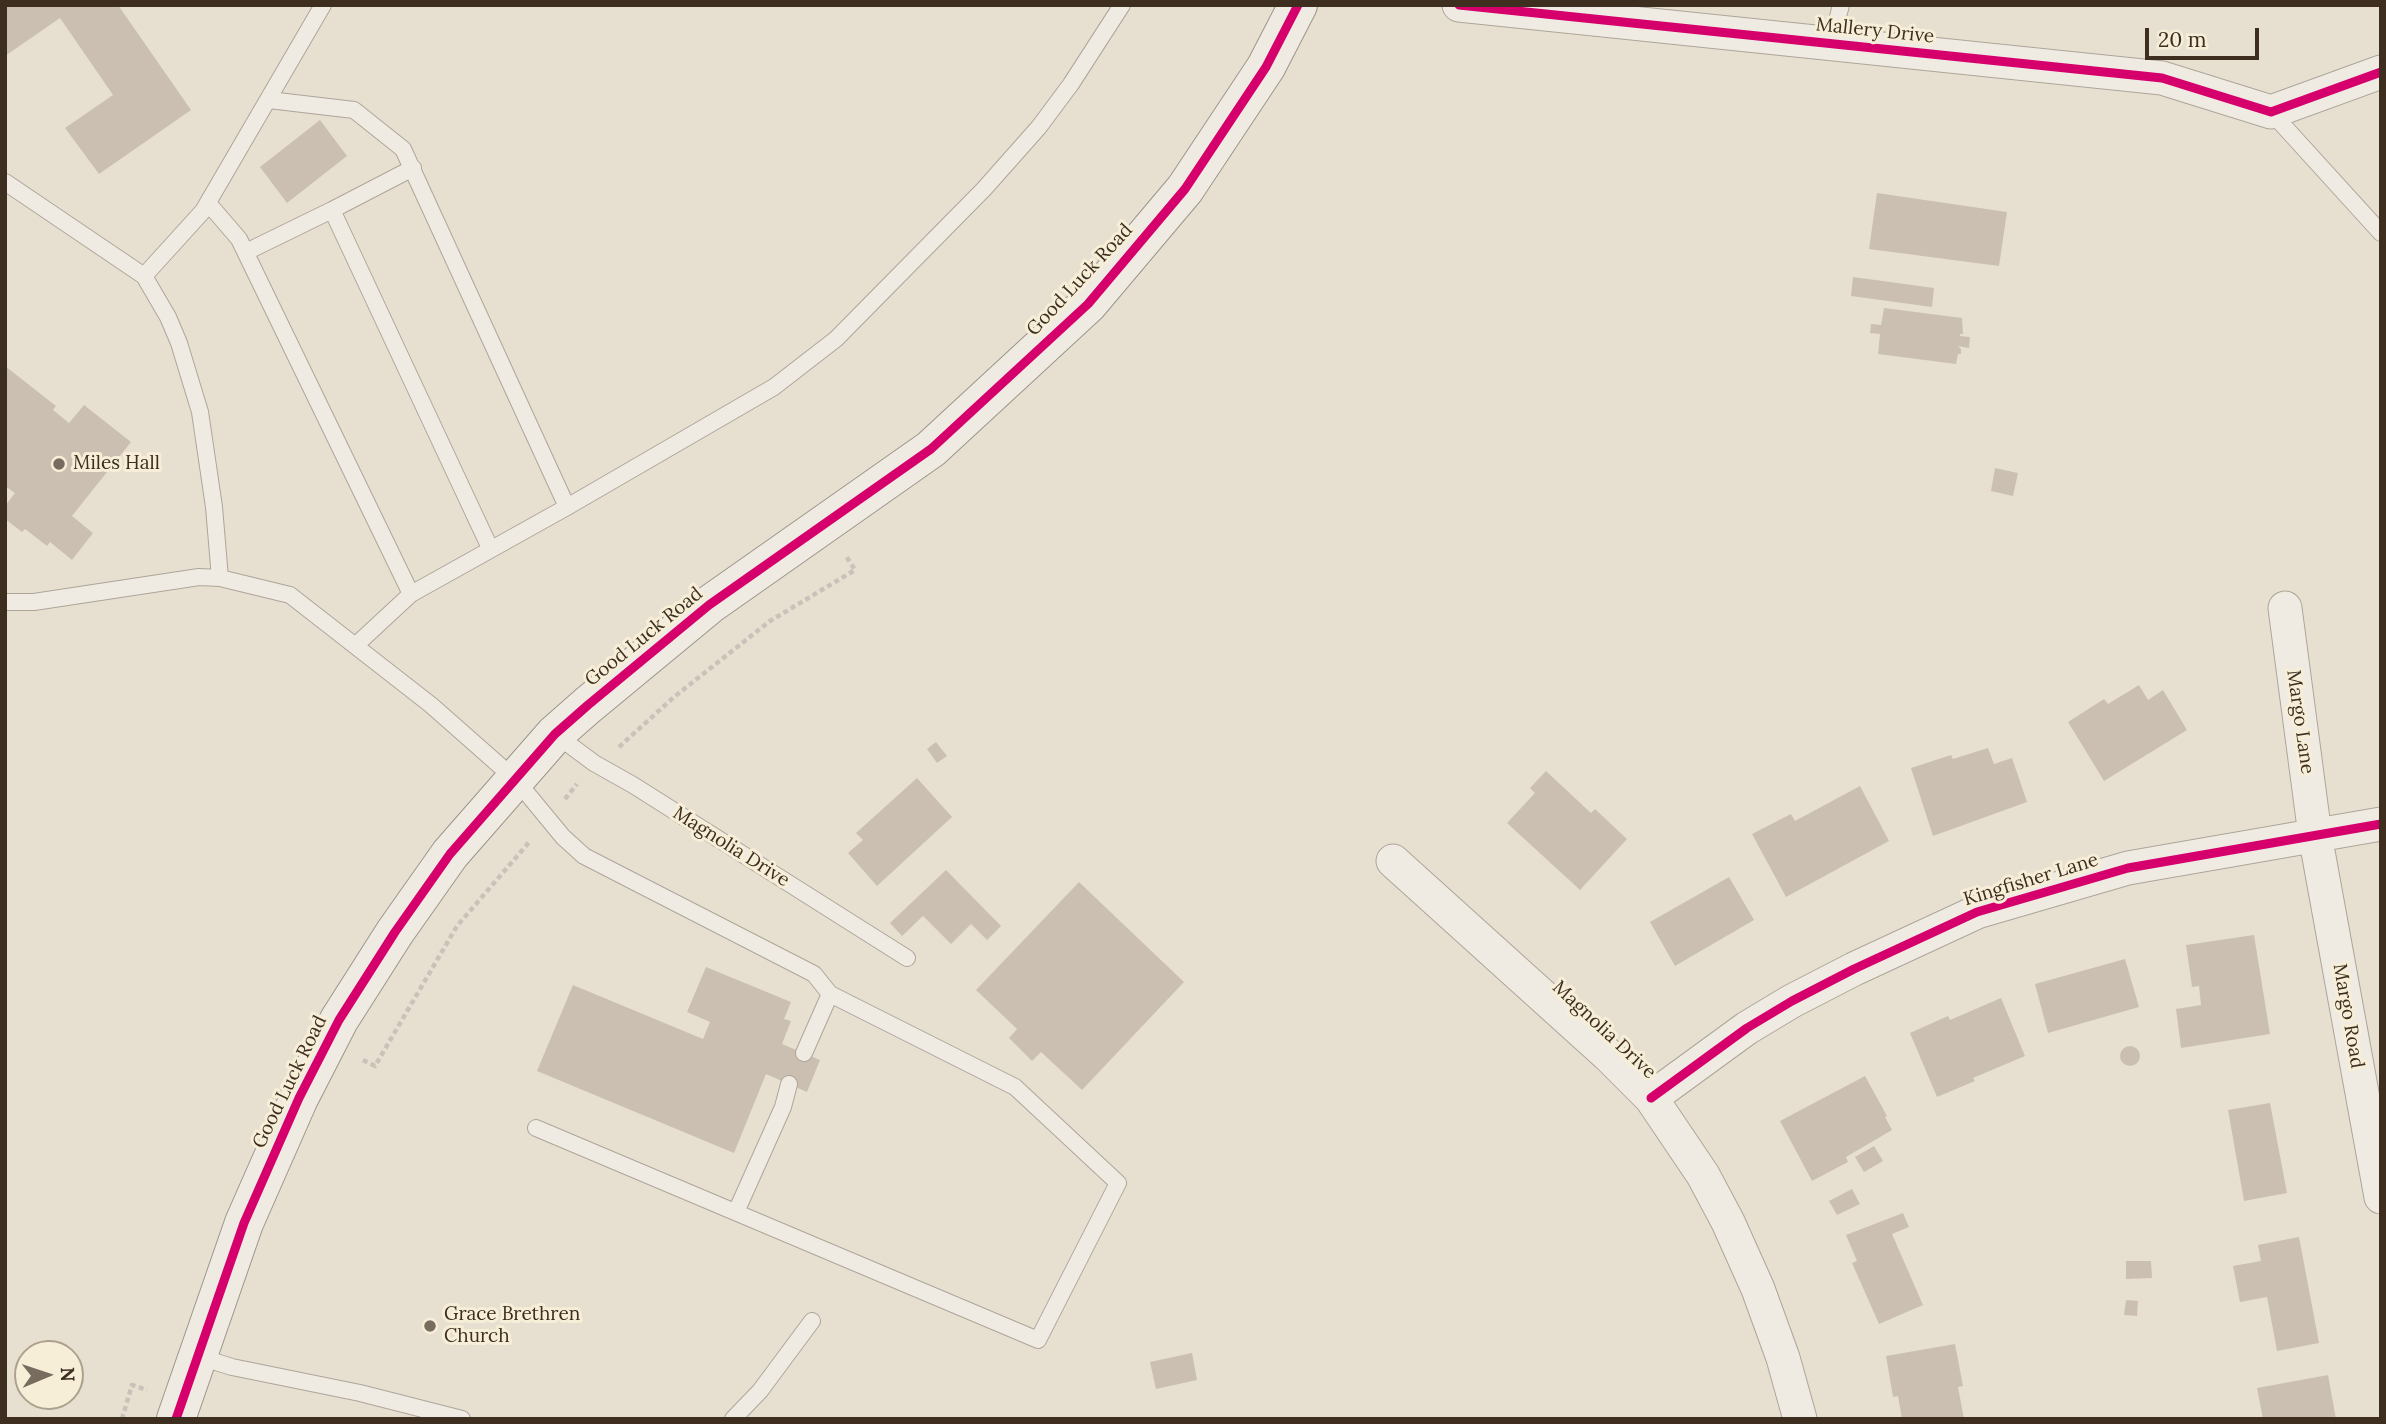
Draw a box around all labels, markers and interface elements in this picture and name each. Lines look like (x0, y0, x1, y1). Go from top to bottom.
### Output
street label: Mallery Drive (1815, 13, 1935, 49)
scale bar (2148, 14, 2262, 58)
text: 20 m (2158, 26, 2207, 53)
street label: Good Luck Road (1022, 219, 1138, 341)
place label: Miles Hall (73, 453, 160, 475)
marker: Miles Hall (51, 456, 67, 472)
street label: Good Luck Road (581, 583, 707, 691)
street label: Margo Lane (2281, 668, 2319, 776)
street label: Magnolia Drive (668, 802, 794, 892)
street label: Kingfisher Lane (1961, 849, 2101, 911)
street label: Margo Road (2328, 962, 2368, 1070)
street label: Magnolia Drive (1548, 976, 1660, 1084)
street label: Good Luck Road (248, 1012, 332, 1152)
place label: Grace Brethren Church (444, 1304, 580, 1348)
marker: Grace Brethren Church (422, 1318, 438, 1334)
north arrow (14, 1340, 84, 1410)
text: N (56, 1367, 80, 1382)

